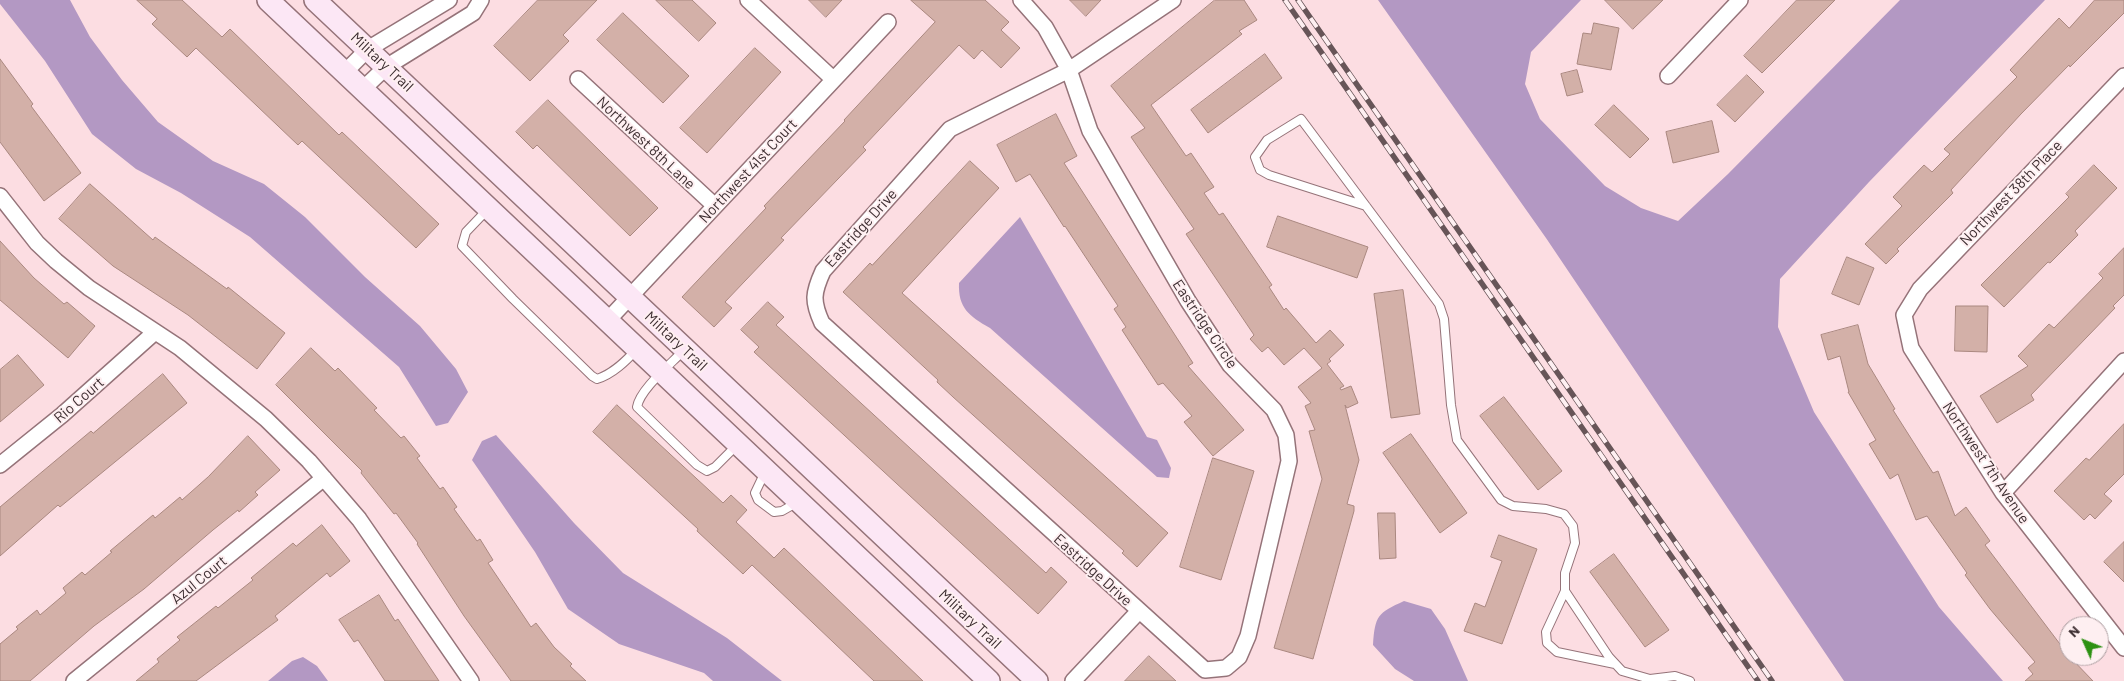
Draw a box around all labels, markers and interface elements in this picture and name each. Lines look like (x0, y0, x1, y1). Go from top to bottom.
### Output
street label: Military Trail (347, 29, 417, 95)
street label: Northwest 8th Lane (593, 93, 699, 193)
street label: Northwest 41st Court (695, 115, 801, 227)
street label: Northwest 38th Place (1956, 137, 2066, 249)
street label: Eastridge Drive (821, 185, 901, 271)
street label: Eastridge Circle (1169, 276, 1241, 372)
street label: Military Trail (641, 308, 711, 374)
street label: Rio Court (50, 373, 108, 427)
street label: Northwest 7th Avenue (1939, 399, 2033, 527)
street label: Eastridge Drive (1050, 530, 1136, 610)
street label: Azul Court (167, 552, 231, 608)
street label: Military Trail (935, 586, 1005, 652)
north arrow (2059, 616, 2109, 666)
text: N (2064, 622, 2083, 640)

